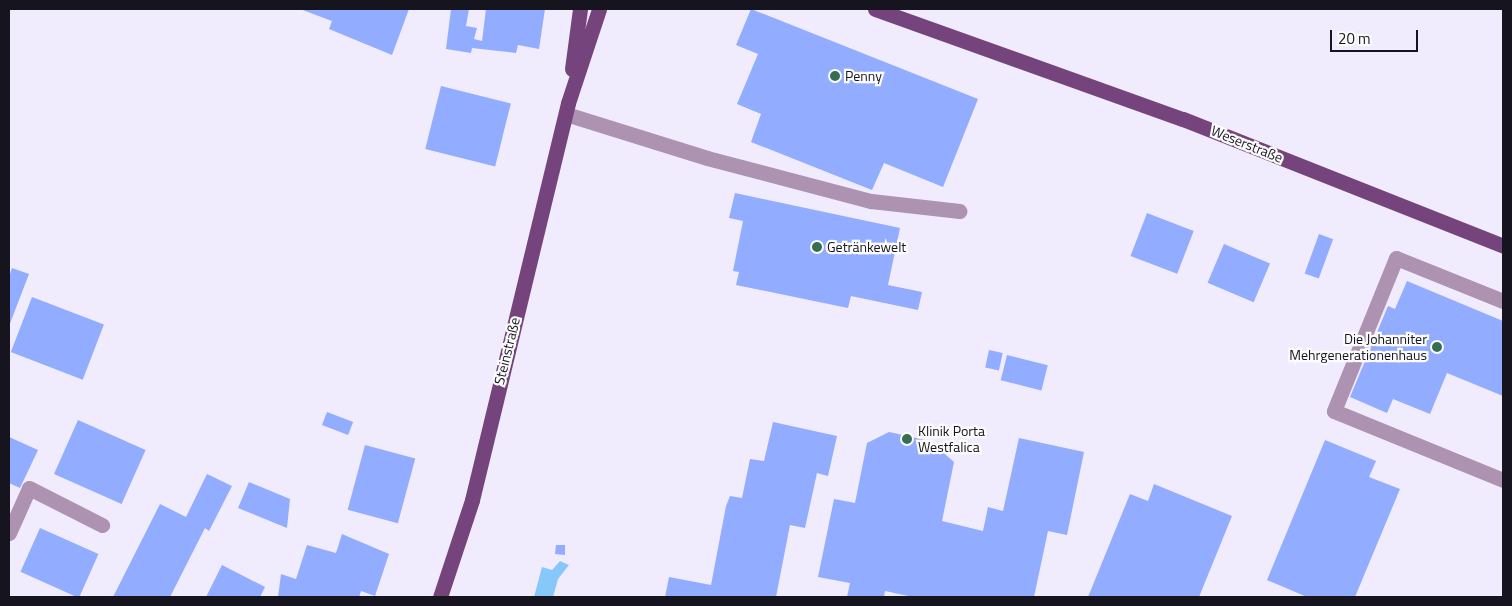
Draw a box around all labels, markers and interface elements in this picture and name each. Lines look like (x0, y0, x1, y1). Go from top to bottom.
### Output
scale bar (1332, 20, 1420, 52)
text: 20 m (1338, 27, 1371, 50)
place label: Penny (845, 68, 882, 84)
marker: Penny (829, 70, 841, 82)
street label: Weserstraße (1209, 122, 1285, 166)
place label: Getränkewelt (827, 239, 906, 255)
marker: Getränkewelt (811, 241, 823, 253)
street label: Steinstraße (491, 316, 523, 386)
place label: Die Johanniter Mehrgenerationenhaus (1289, 331, 1427, 364)
marker: Die Johanniter Mehrgenerationenhaus (1431, 341, 1443, 353)
place label: Klinik Porta Westfalica (918, 423, 985, 456)
marker: Klinik Porta Westfalica (900, 432, 914, 446)

